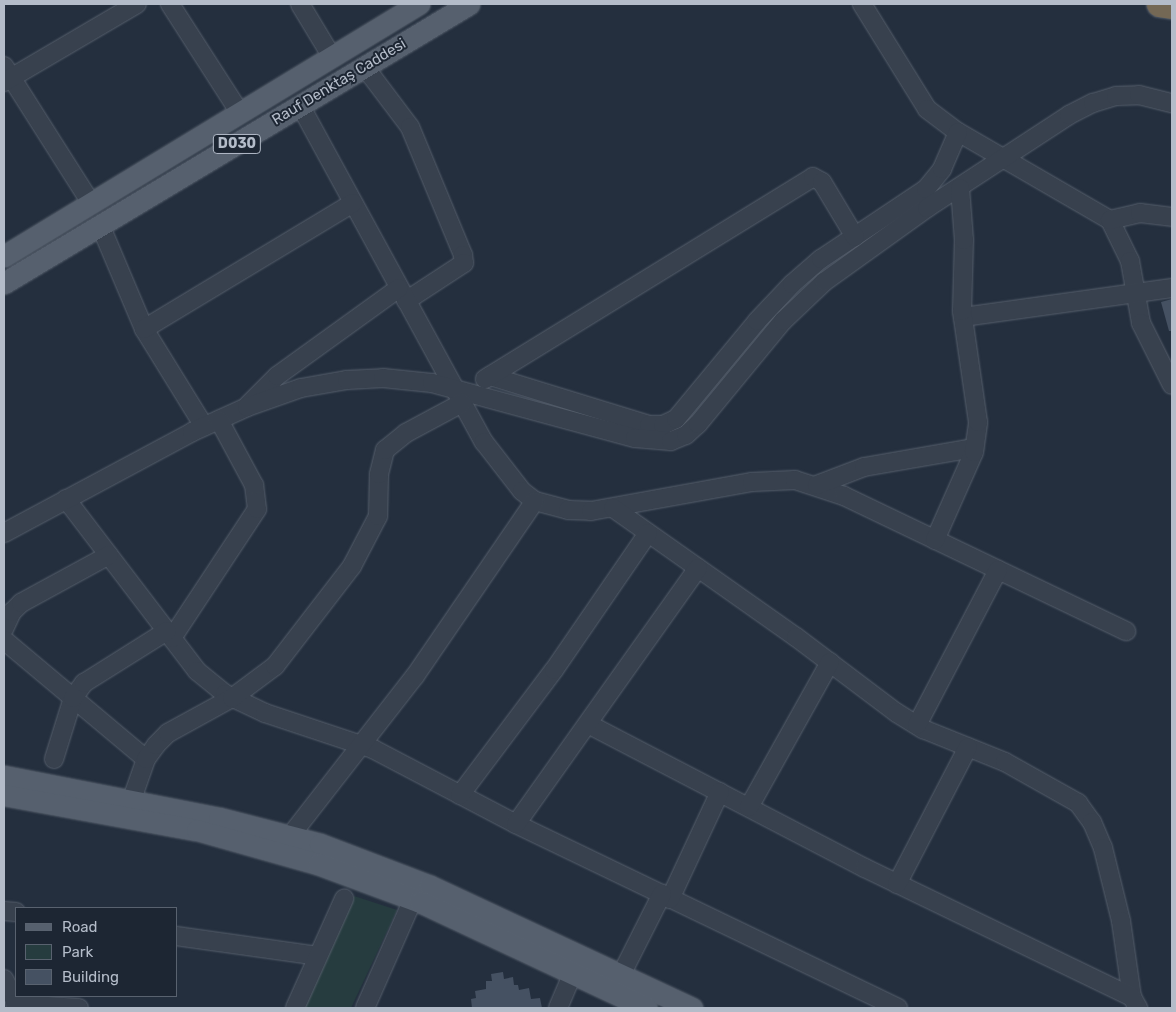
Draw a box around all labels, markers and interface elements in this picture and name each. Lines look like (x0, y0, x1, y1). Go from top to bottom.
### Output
street label: Rauf Denktaş Caddesi (269, 35, 409, 129)
road number: D030 (212, 132, 262, 156)
legend (15, 907, 178, 997)
text: Road (62, 918, 98, 936)
text: Park (62, 943, 93, 961)
text: Building (62, 968, 119, 986)

